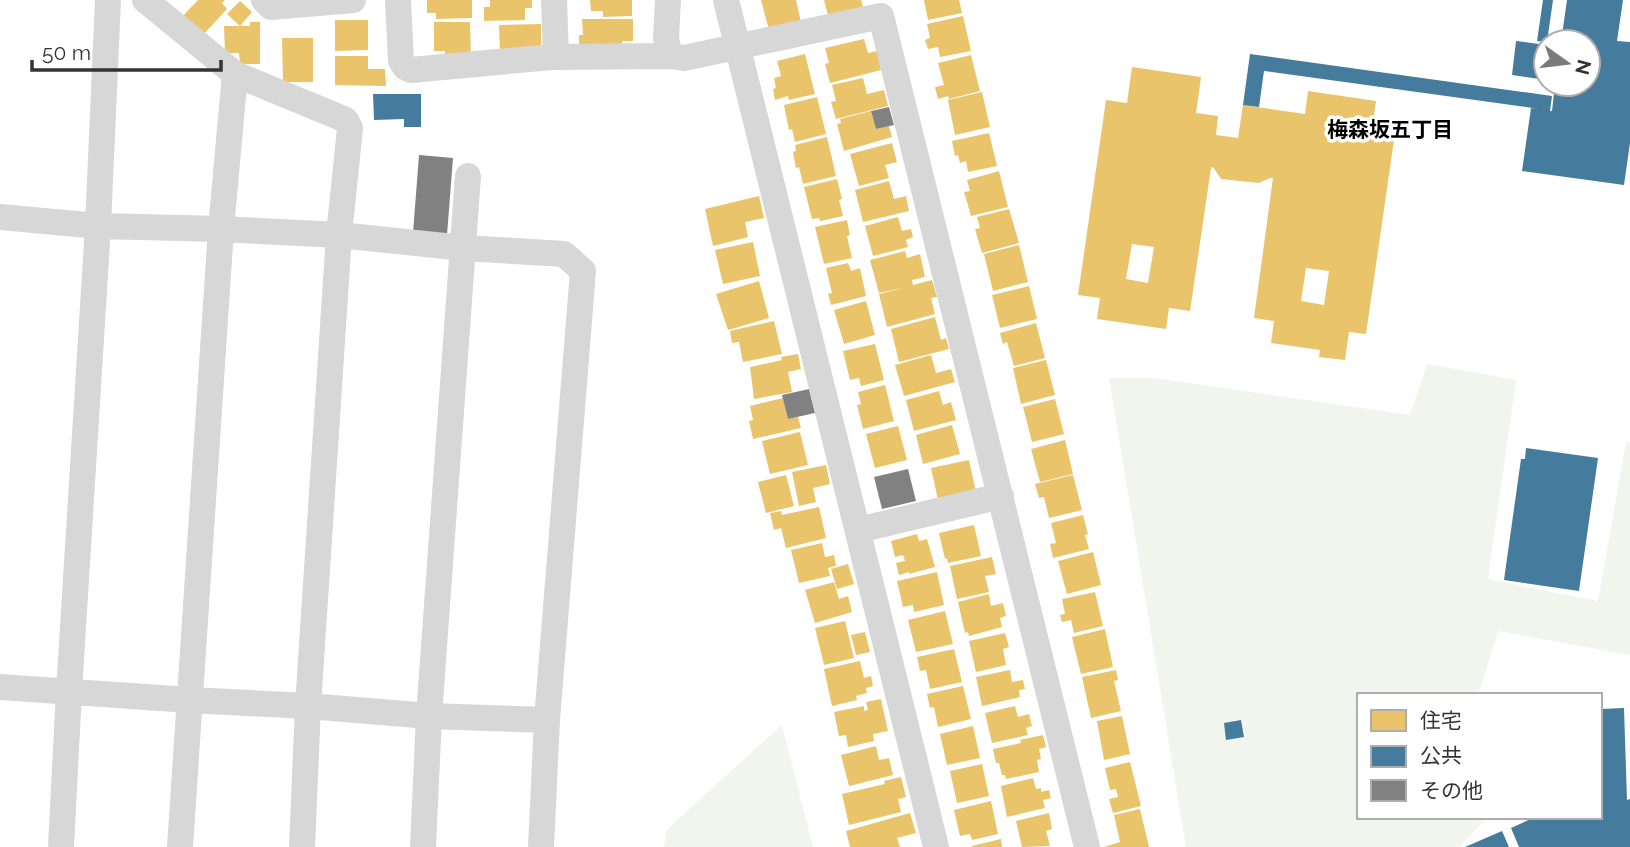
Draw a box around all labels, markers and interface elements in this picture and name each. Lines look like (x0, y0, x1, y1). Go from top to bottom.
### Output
scale bar (32, 28, 220, 72)
north arrow (1532, 28, 1602, 98)
text: 50 m (42, 40, 91, 65)
text: N (1571, 57, 1596, 77)
district label: 梅森坂五丁目 (1327, 117, 1453, 142)
legend (1357, 693, 1602, 819)
text: 住宅 (1420, 708, 1462, 733)
text: 公共 (1420, 743, 1462, 768)
text: その他 (1420, 778, 1483, 803)

